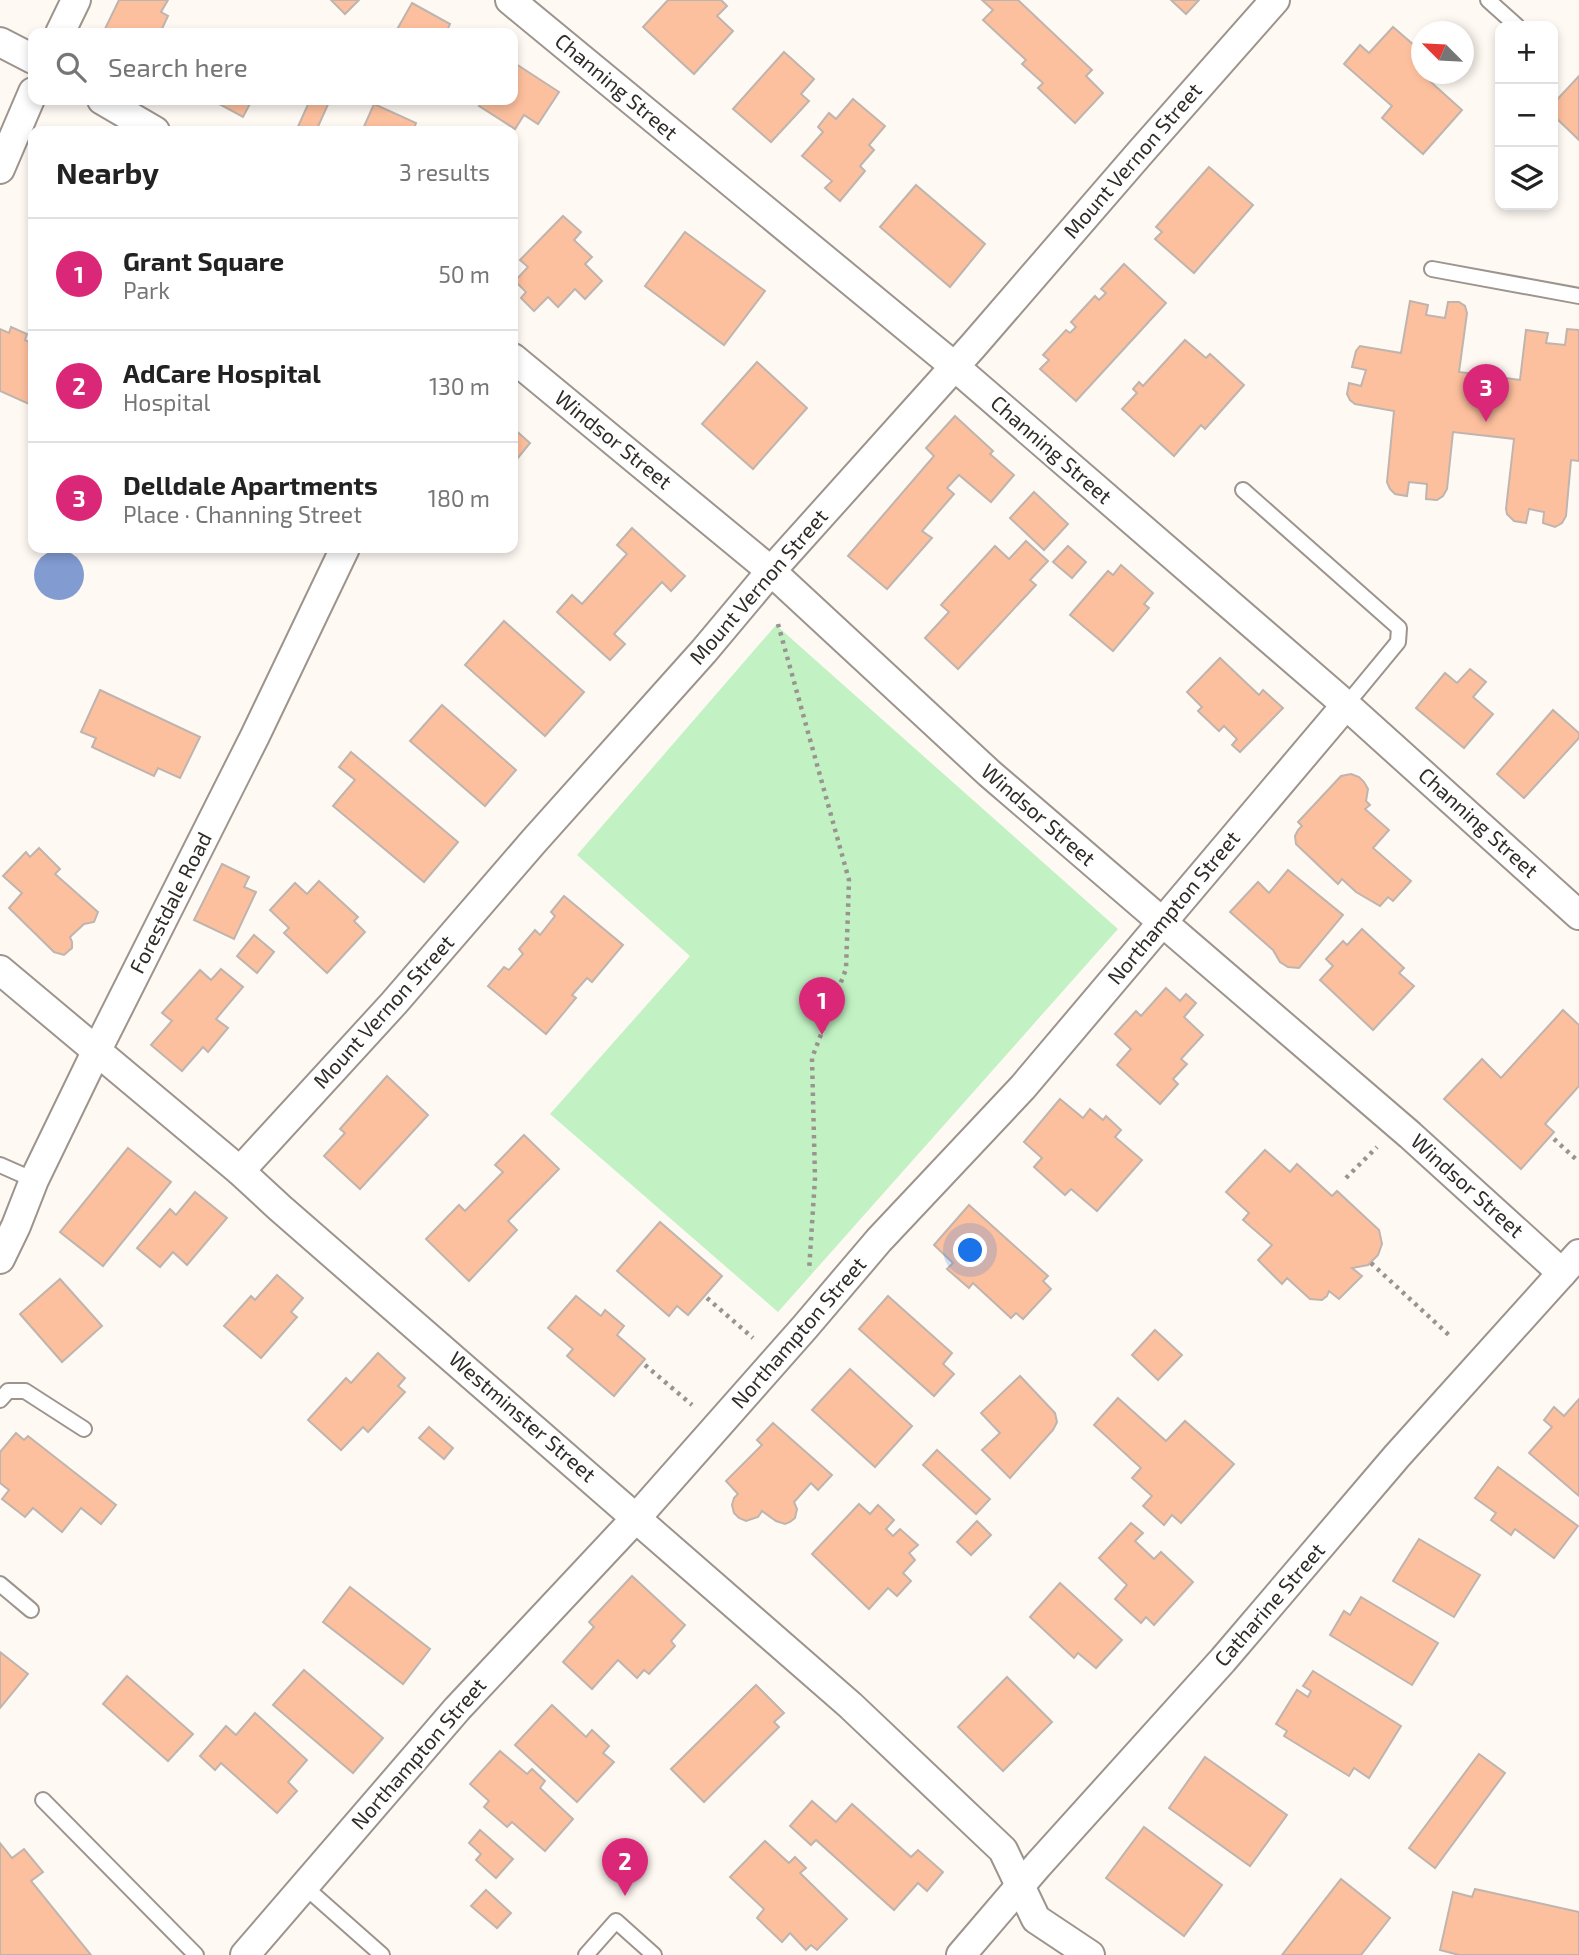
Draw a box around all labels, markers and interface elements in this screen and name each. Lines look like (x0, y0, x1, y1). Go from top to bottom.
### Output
north arrow (1411, 21, 1474, 84)
map controls (1495, 21, 1558, 210)
button: + (1495, 21, 1558, 84)
street label: Channing Street (551, 27, 683, 144)
search box (28, 28, 518, 105)
icon: search (52, 48, 90, 86)
text: Search here (108, 51, 248, 82)
street label: Mount Vernon Street (1058, 77, 1206, 243)
button: − (1495, 84, 1558, 147)
button: layers (1495, 147, 1558, 210)
text: Nearby (56, 154, 159, 190)
text: 3 results (399, 158, 490, 186)
text: Grant Square (123, 245, 284, 276)
text: 1 (74, 260, 84, 288)
text: 50 m (439, 260, 490, 288)
text: Park (123, 276, 170, 304)
text: AdCare Hospital (123, 357, 321, 388)
pin: 3 (1463, 364, 1509, 422)
text: 2 (72, 372, 86, 400)
text: 130 m (429, 372, 490, 400)
street label: Windsor Street (551, 384, 677, 494)
text: Hospital (123, 388, 210, 416)
street label: Channing Street (986, 389, 1118, 508)
text: Delldale Apartments (123, 469, 378, 500)
text: 3 (72, 484, 86, 512)
text: 180 m (428, 484, 490, 512)
text: Place · Channing Street (123, 500, 362, 528)
street label: Mount Vernon Street (684, 503, 832, 669)
street label: Windsor Street (977, 758, 1101, 870)
street label: Channing Street (1414, 762, 1544, 882)
street label: Northampton Street (1101, 825, 1244, 989)
street label: Forestdale Road (123, 828, 216, 977)
street label: Mount Vernon Street (307, 929, 458, 1093)
pin: 1 (799, 977, 845, 1035)
street label: Windsor Street (1407, 1128, 1529, 1242)
your location (953, 1233, 987, 1267)
street label: Northampton Street (725, 1251, 870, 1413)
street label: Westminster Street (445, 1345, 601, 1486)
street label: Catharine Street (1208, 1537, 1329, 1671)
street label: Northampton Street (345, 1672, 490, 1834)
pin: 2 (602, 1838, 648, 1896)

